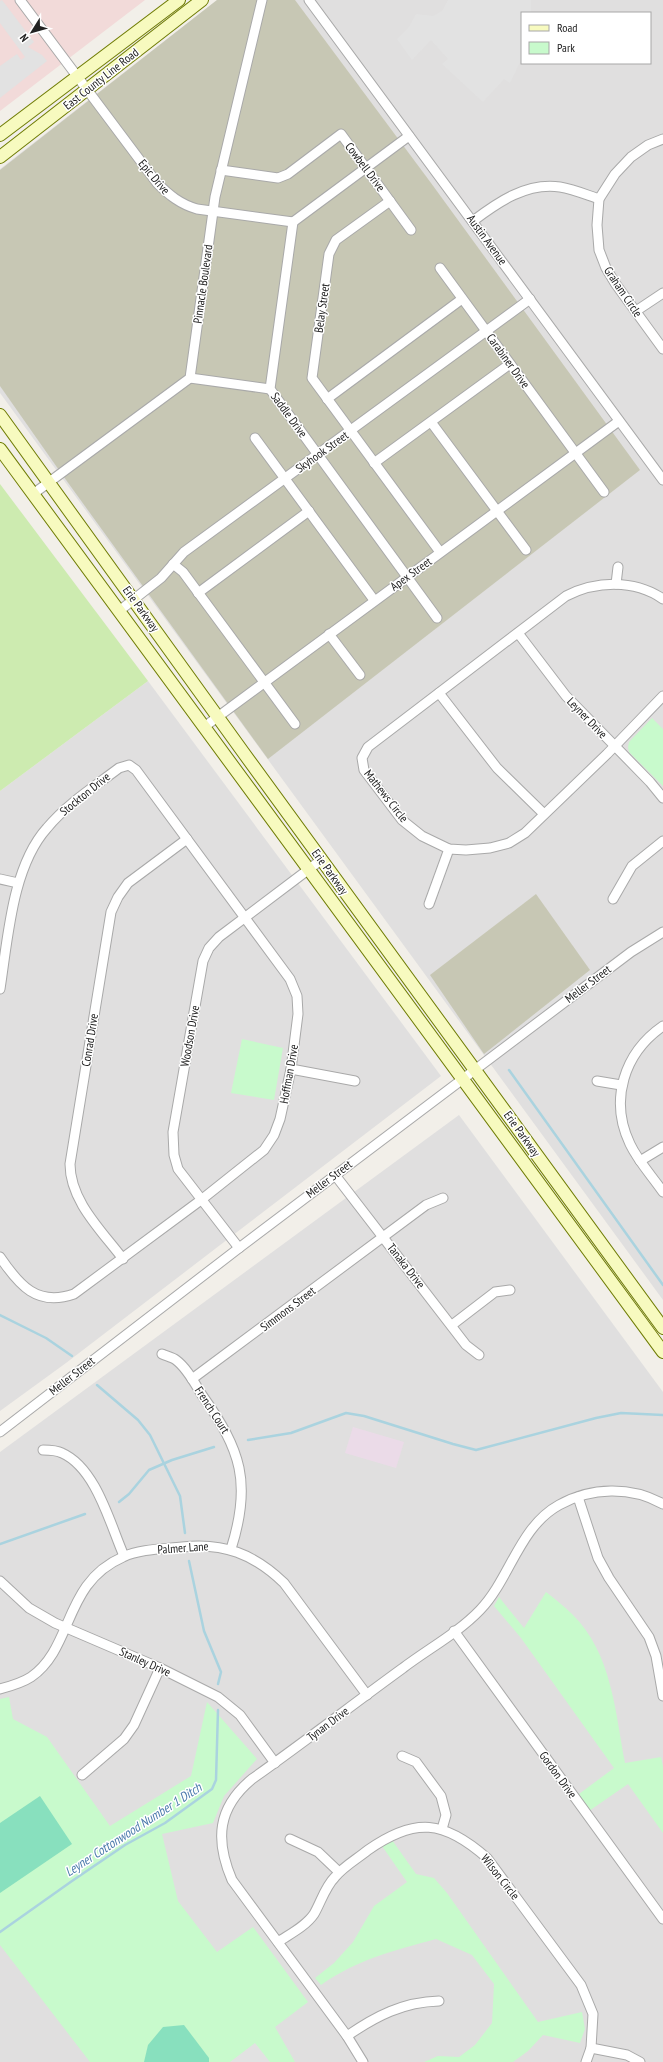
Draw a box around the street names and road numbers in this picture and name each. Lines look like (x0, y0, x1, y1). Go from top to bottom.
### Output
street label: East County Line Road (60, 45, 141, 113)
street label: Cowbell Drive (342, 139, 389, 194)
street label: Epic Drive (135, 156, 173, 197)
street label: Austin Avenue (464, 212, 511, 268)
street label: Pinnacle Boulevard (190, 244, 215, 324)
street label: Graham Circle (601, 264, 646, 320)
street label: Belay Street (311, 282, 332, 334)
street label: Carabiner Drive (484, 330, 533, 391)
street label: Saddle Drive (268, 389, 311, 440)
street label: Skyhook Street (292, 427, 352, 476)
street label: Apex Street (387, 553, 435, 594)
street label: Erie Parkway (120, 583, 163, 635)
street label: Leyner Drive (564, 694, 611, 741)
street label: Mathews Circle (361, 766, 412, 825)
street label: Stockton Drive (56, 769, 113, 818)
street label: Erie Parkway (309, 846, 352, 898)
street label: Meller Street (562, 961, 614, 1006)
street label: Woodson Drive (177, 1004, 202, 1068)
street label: Conrad Drive (78, 1012, 101, 1067)
street label: Hoffman Drive (276, 1043, 301, 1105)
street label: Erie Parkway (501, 1108, 544, 1160)
street label: Meller Street (303, 1156, 355, 1201)
street label: Tanaka Drive (384, 1240, 429, 1291)
street label: Simmons Street (257, 1283, 319, 1334)
street label: Meller Street (46, 1353, 98, 1398)
street label: French Court (192, 1383, 234, 1437)
street label: Palmer Lane (157, 1538, 209, 1557)
street label: Stanley Drive (117, 1644, 173, 1680)
street label: Tynan Drive (304, 1703, 352, 1744)
street label: Gordon Drive (536, 1748, 580, 1801)
street label: Wilson Circle (478, 1851, 523, 1903)

